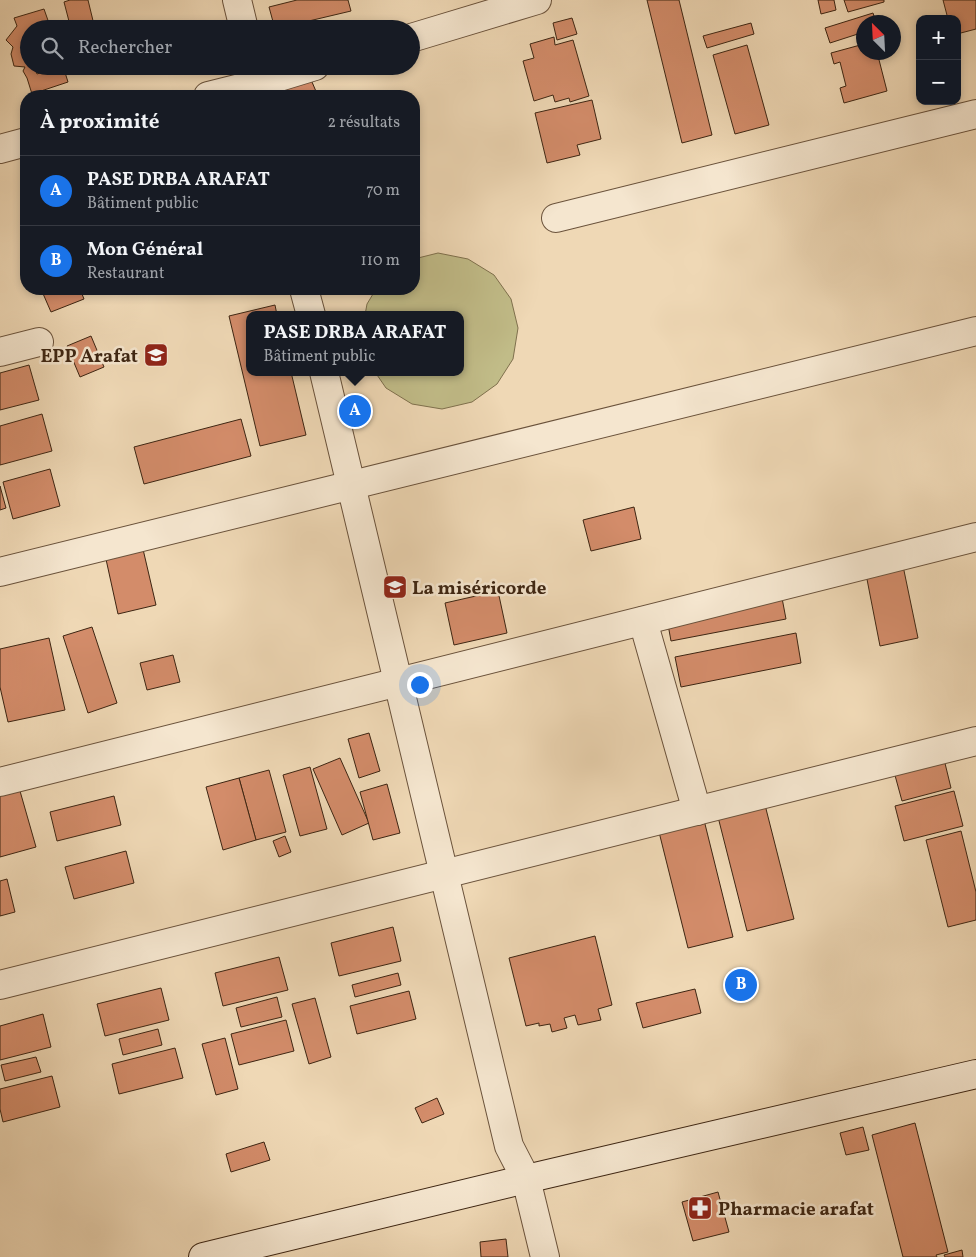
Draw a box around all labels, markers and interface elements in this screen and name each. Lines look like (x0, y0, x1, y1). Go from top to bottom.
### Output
north arrow (856, 15, 901, 60)
map controls (916, 15, 961, 105)
button: + (916, 15, 961, 60)
search box (20, 20, 420, 75)
icon: search (38, 34, 66, 62)
text: Rechercher (78, 35, 172, 61)
button: − (916, 60, 961, 105)
text: À proximité (40, 108, 159, 137)
text: 2 résultats (327, 112, 400, 134)
text: PASE DRBA ARAFAT (87, 167, 270, 193)
text: A (50, 180, 62, 202)
text: 70 m (366, 180, 400, 202)
text: Bâtiment public (87, 193, 199, 215)
text: Mon Général (87, 237, 203, 263)
text: B (51, 250, 61, 272)
text: 110 m (361, 250, 400, 272)
text: Restaurant (87, 263, 165, 285)
popup (246, 311, 464, 376)
text: PASE DRBA ARAFAT (264, 320, 446, 346)
school or university icon: EPP Arafat (143, 342, 169, 368)
place label: EPP Arafat (40, 344, 138, 370)
text: Bâtiment public (264, 346, 375, 368)
pin: A (339, 392, 371, 430)
school or university icon: La miséricorde (382, 574, 408, 600)
place label: La miséricorde (412, 576, 547, 602)
your location (407, 672, 433, 698)
pin: B (725, 966, 757, 1004)
pharmacy icon: Pharmacie arafat (687, 1195, 713, 1221)
place label: Pharmacie arafat (718, 1197, 874, 1223)

